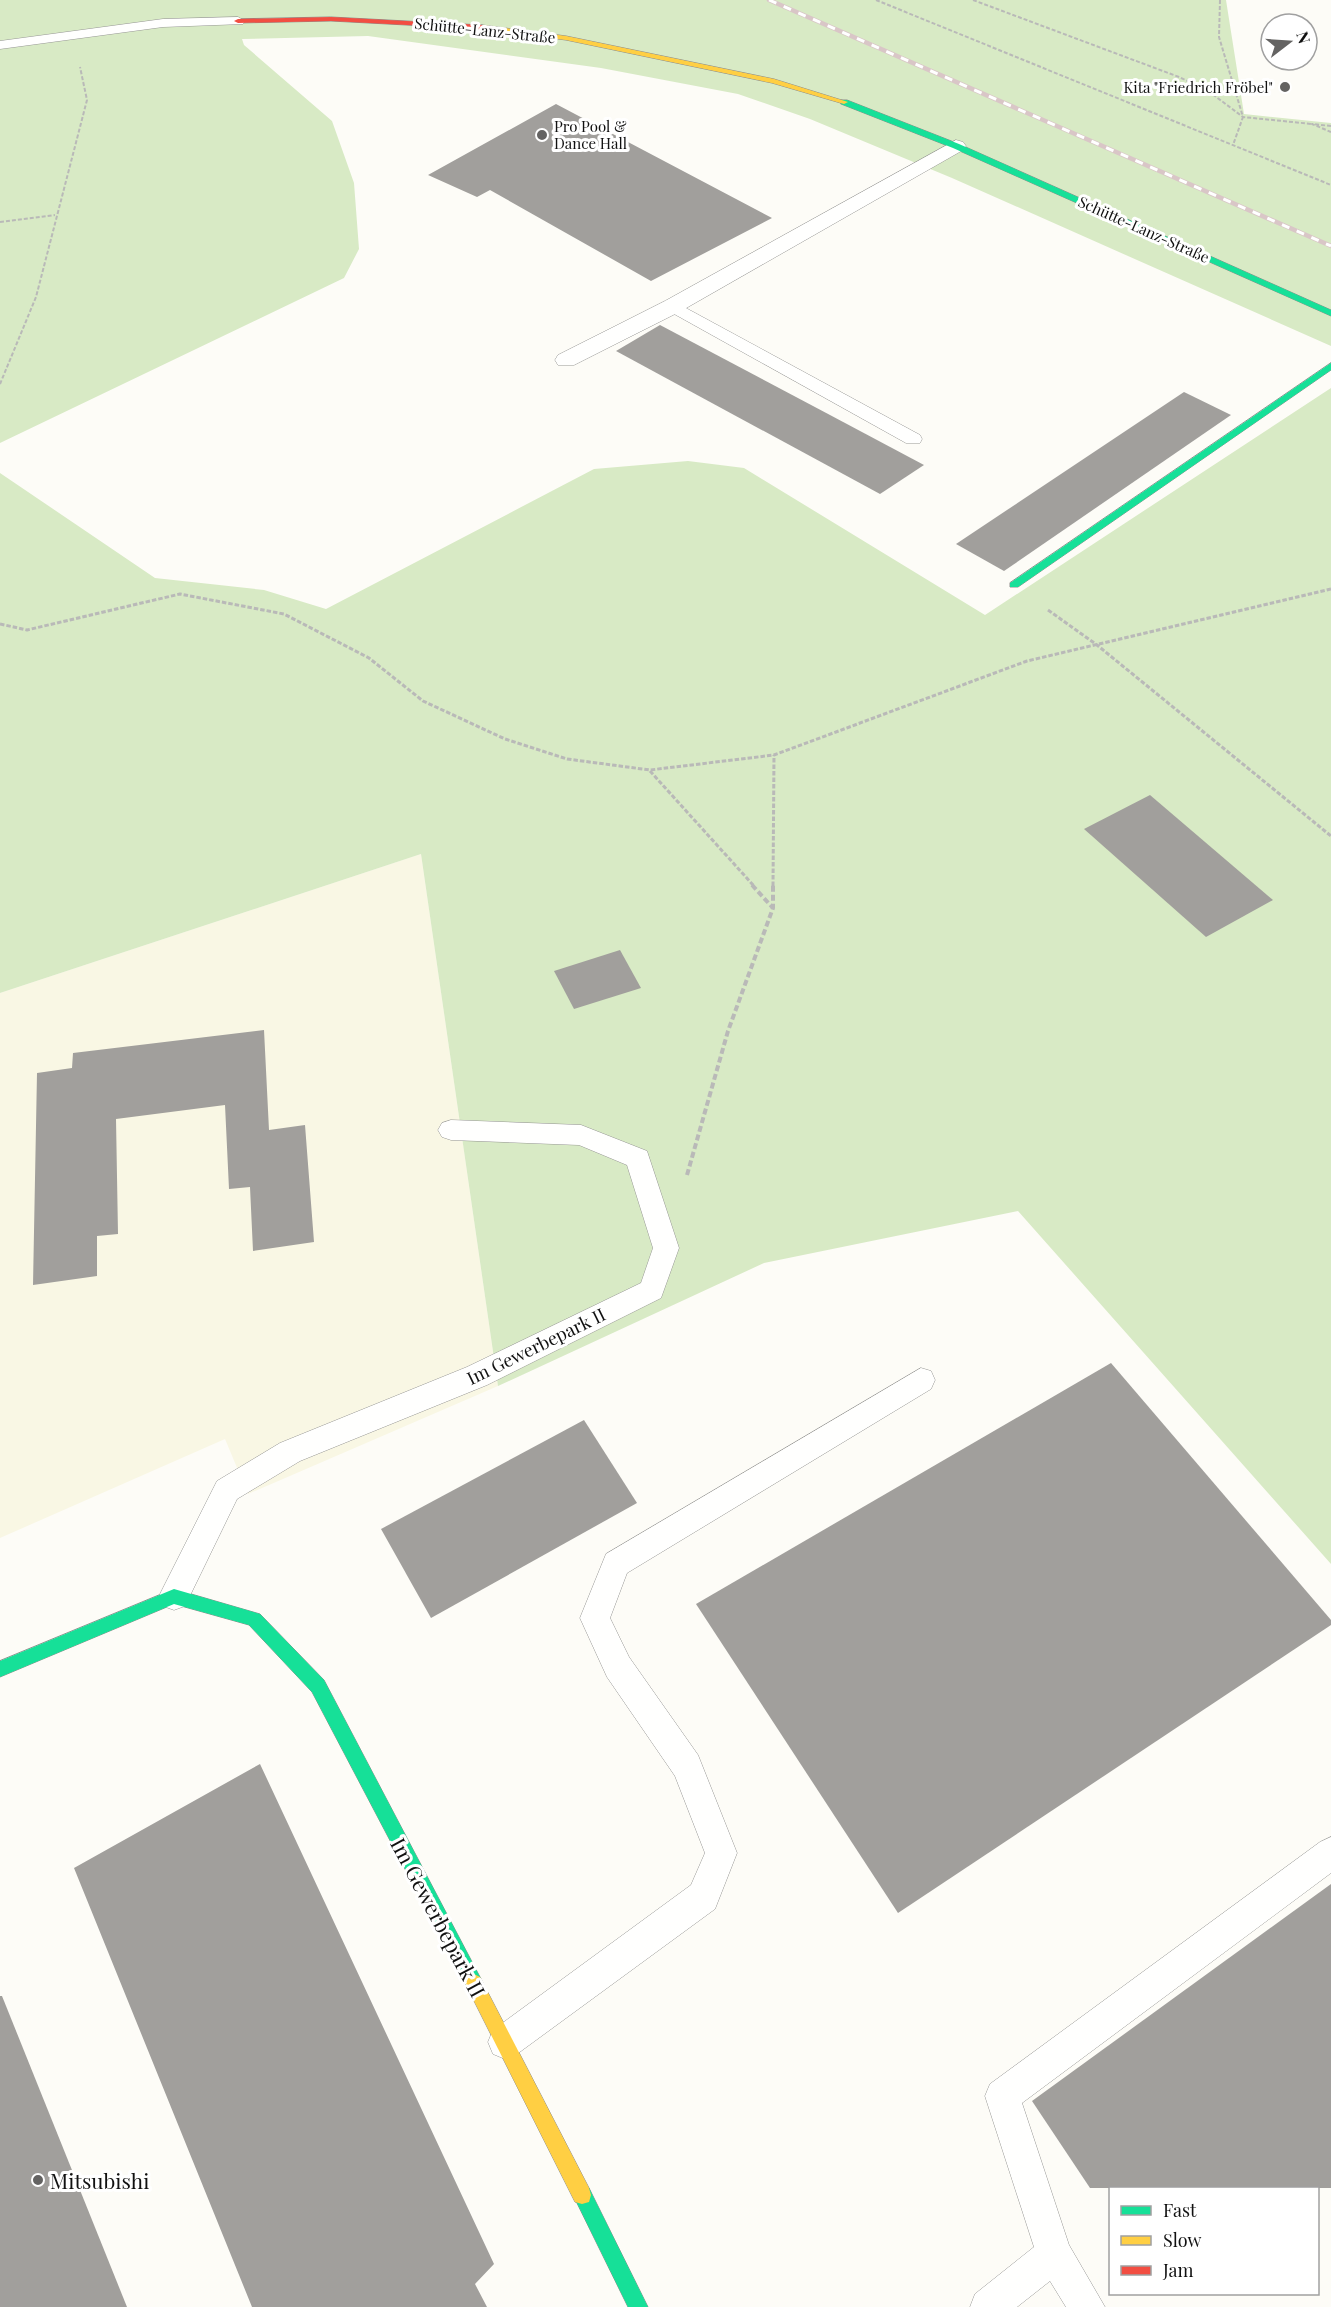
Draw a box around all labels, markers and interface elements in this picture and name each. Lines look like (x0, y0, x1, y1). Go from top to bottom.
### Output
north arrow (1259, 12, 1319, 72)
street label: Schütte-Lanz-Straße (414, 13, 556, 47)
text: N (1292, 29, 1316, 46)
place label: Kita "Friedrich Fröbel" (1123, 77, 1273, 97)
marker: Kita "Friedrich Fröbel" (1278, 80, 1292, 94)
place label: Pro Pool & Dance Hall (554, 116, 627, 153)
marker: Pro Pool & Dance Hall (535, 128, 549, 142)
street label: Schütte-Lanz-Straße (1075, 191, 1213, 267)
street label: Im Gewerbepark II (463, 1302, 609, 1390)
street label: Im Gewerbepark II (385, 1832, 493, 2002)
place label: Mitsubishi (50, 2166, 149, 2194)
marker: Mitsubishi (31, 2173, 45, 2187)
legend (1109, 2187, 1319, 2295)
text: Fast (1163, 2198, 1197, 2222)
text: Slow (1163, 2228, 1201, 2252)
text: Jam (1162, 2258, 1193, 2282)

